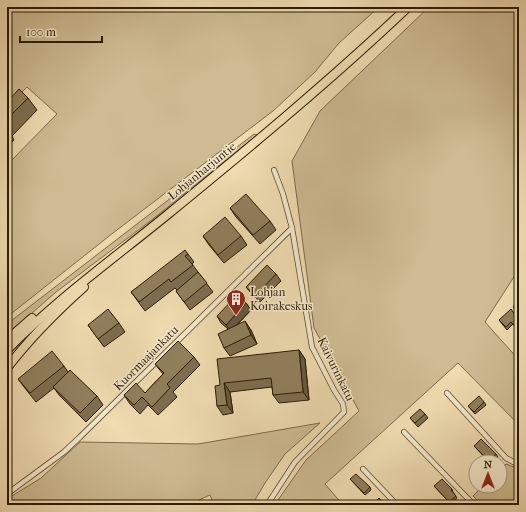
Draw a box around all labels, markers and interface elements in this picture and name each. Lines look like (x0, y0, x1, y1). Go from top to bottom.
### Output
scale bar (20, 18, 102, 44)
text: 100 m (26, 25, 56, 39)
street label: Lohjanharjuntie (165, 139, 239, 203)
place label: Lohjan Koirakeskus (250, 285, 313, 313)
building icon: Lohjan Koirakeskus (225, 288, 247, 316)
street label: Kuormaajankatu (111, 323, 181, 393)
street label: Kaivurinkatu (315, 335, 357, 403)
north arrow (468, 454, 508, 494)
text: N (484, 458, 493, 471)

